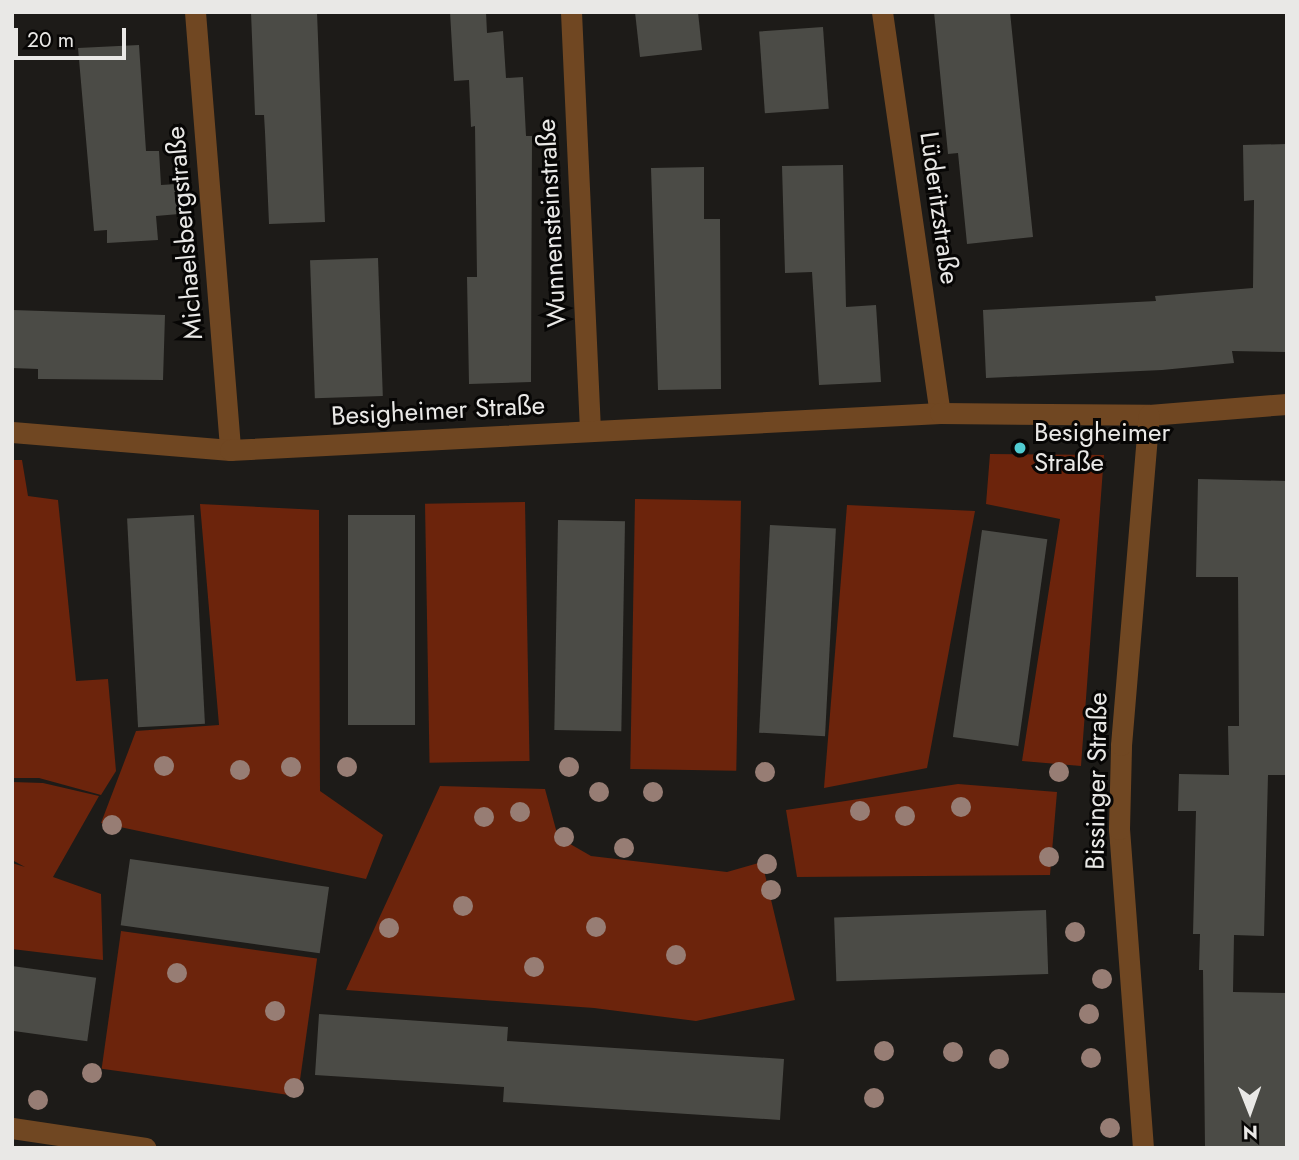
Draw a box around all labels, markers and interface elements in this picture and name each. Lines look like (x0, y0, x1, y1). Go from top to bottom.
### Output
scale bar (18, 14, 130, 58)
text: 20 m (27, 25, 74, 55)
street label: Wunnensteinstraße (531, 118, 573, 328)
street label: Michaelsbergstraße (160, 125, 210, 341)
street label: Lüderitzstraße (913, 130, 965, 286)
street label: Besigheimer Straße (330, 390, 546, 432)
place label: Besigheimer Straße (1034, 417, 1170, 478)
marker: Besigheimer Straße (1012, 440, 1028, 456)
street label: Bissinger Straße (1080, 692, 1114, 870)
north arrow (1215, 1076, 1285, 1146)
text: N (1243, 1119, 1258, 1146)

